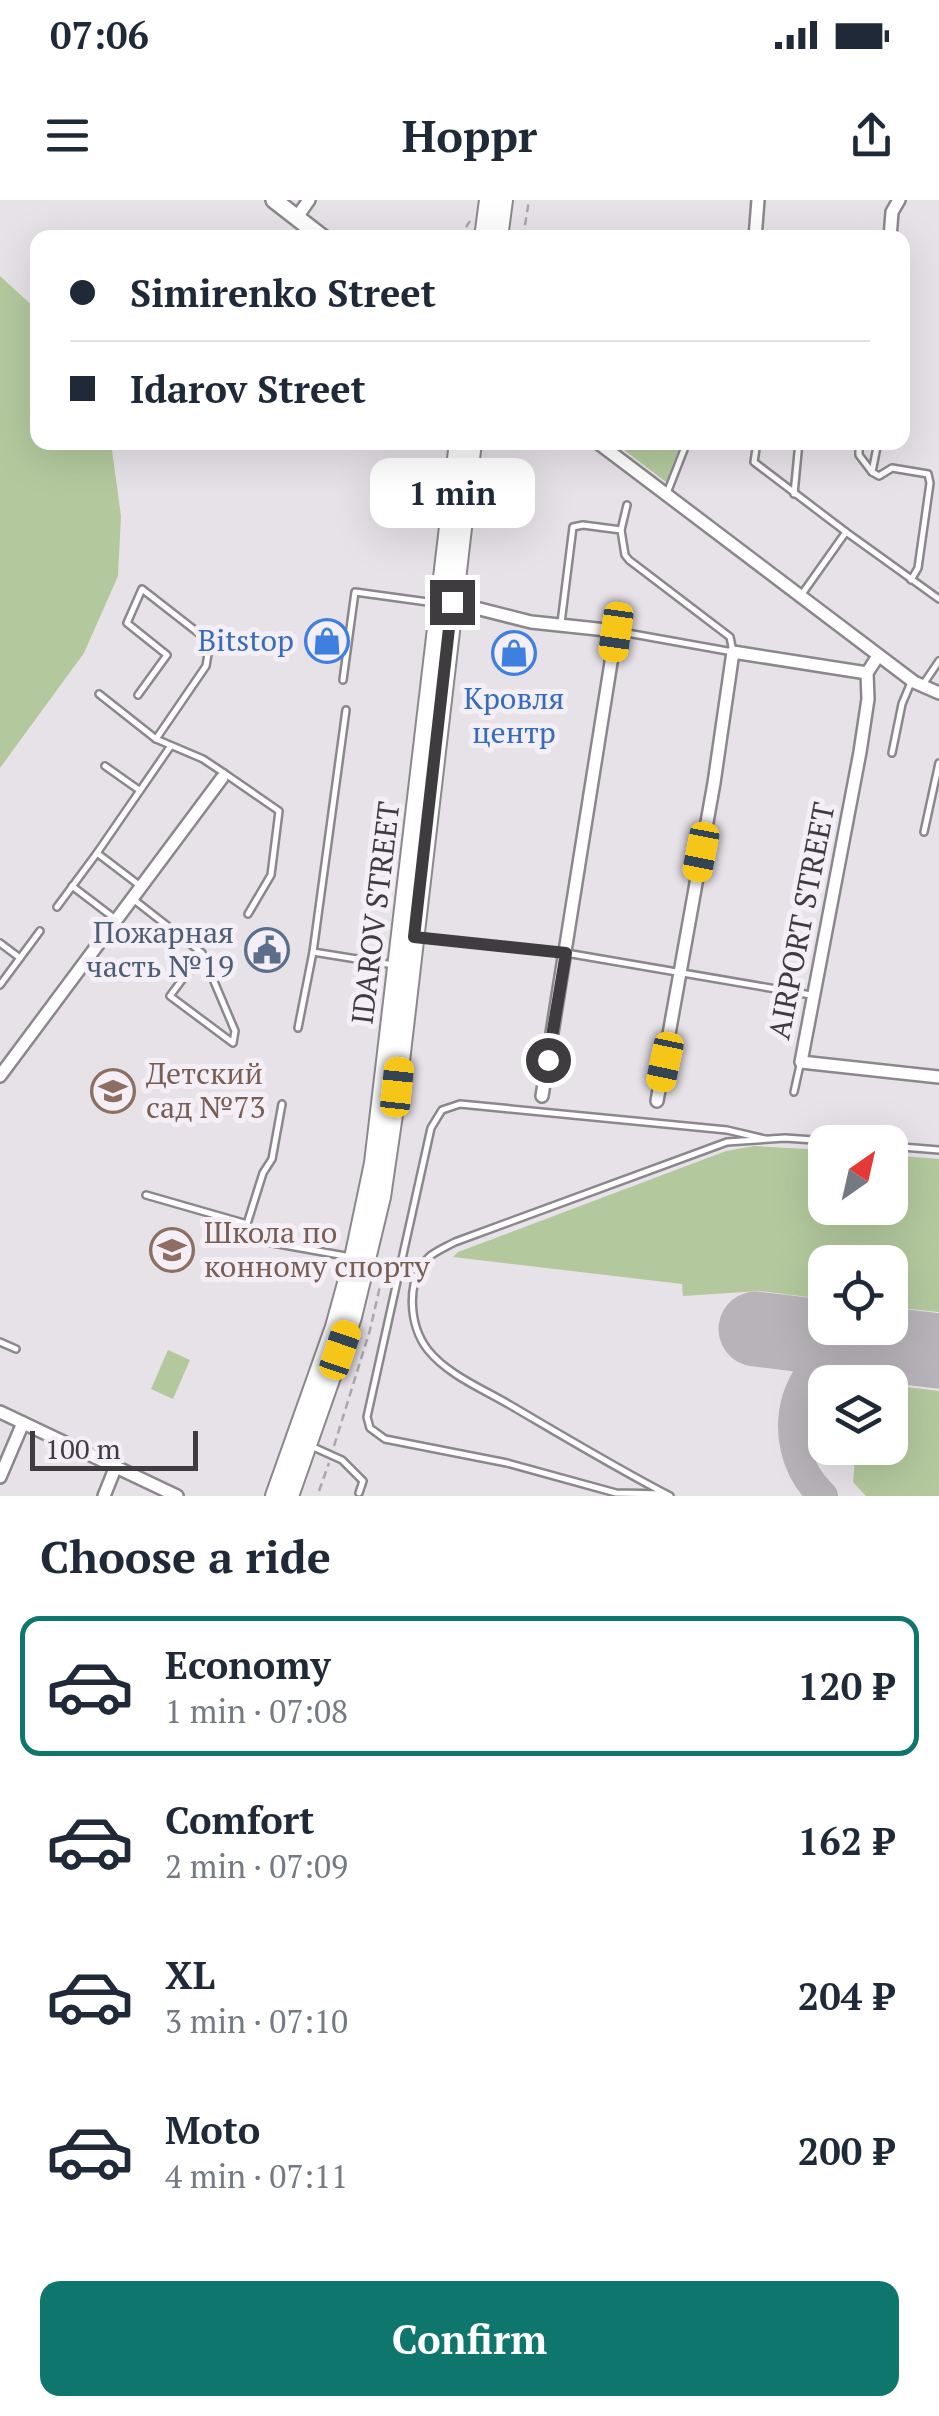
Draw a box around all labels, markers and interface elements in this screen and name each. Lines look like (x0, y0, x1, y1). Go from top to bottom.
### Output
text: 07:06 (50, 10, 149, 60)
text: Hoppr (402, 105, 537, 165)
icon: menu (40, 108, 95, 163)
icon: share (844, 108, 899, 163)
text: Simirenko Street (130, 268, 436, 318)
text: Idarov Street (130, 364, 366, 414)
callout: 1 min (370, 457, 534, 527)
text: 1 min (409, 472, 496, 514)
route end (430, 580, 475, 625)
car (597, 600, 635, 664)
shop icon: Bitstop (304, 618, 350, 664)
place label: Bitstop (198, 620, 294, 660)
shop icon: Кровля центр (491, 630, 537, 676)
place label: Кровля центр (464, 678, 564, 752)
street label: IDAROV STREET (342, 799, 409, 1026)
street label: AIRPORT STREET (758, 799, 844, 1043)
car (681, 820, 721, 884)
place label: Пожарная часть №19 (86, 912, 234, 986)
public building icon: Пожарная часть №19 (244, 927, 290, 973)
car (644, 1030, 686, 1094)
route start (526, 1038, 571, 1083)
place label: Детский сад №73 (146, 1053, 265, 1127)
car (379, 1056, 415, 1118)
school or university icon: Детский сад №73 (90, 1068, 136, 1114)
north arrow (808, 1125, 908, 1225)
map controls (808, 1125, 908, 1465)
place label: Школа по конному спорту (204, 1212, 431, 1286)
school or university icon: Школа по конному спорту (149, 1227, 195, 1273)
button: locate (808, 1245, 908, 1345)
car (316, 1317, 364, 1383)
button: layers (808, 1365, 908, 1465)
scale bar (30, 1426, 198, 1470)
text: 100 m (45, 1430, 121, 1467)
text: Choose a ride (40, 1526, 331, 1586)
text: Economy (165, 1640, 331, 1690)
icon: car (45, 1641, 135, 1731)
text: 120 ₽ (798, 1661, 894, 1711)
text: 1 min · 07:08 (165, 1690, 348, 1732)
text: Comfort (165, 1795, 314, 1845)
icon: car (45, 1796, 135, 1886)
text: 162 ₽ (798, 1816, 894, 1866)
text: 2 min · 07:09 (165, 1845, 348, 1887)
text: XL (165, 1950, 215, 2000)
icon: car (45, 1951, 135, 2041)
text: 204 ₽ (798, 1971, 894, 2021)
text: 3 min · 07:10 (165, 2000, 348, 2042)
text: Moto (165, 2105, 260, 2155)
icon: car (45, 2106, 135, 2196)
text: 200 ₽ (798, 2126, 894, 2176)
text: 4 min · 07:11 (165, 2155, 348, 2197)
button: Confirm (40, 2281, 899, 2396)

